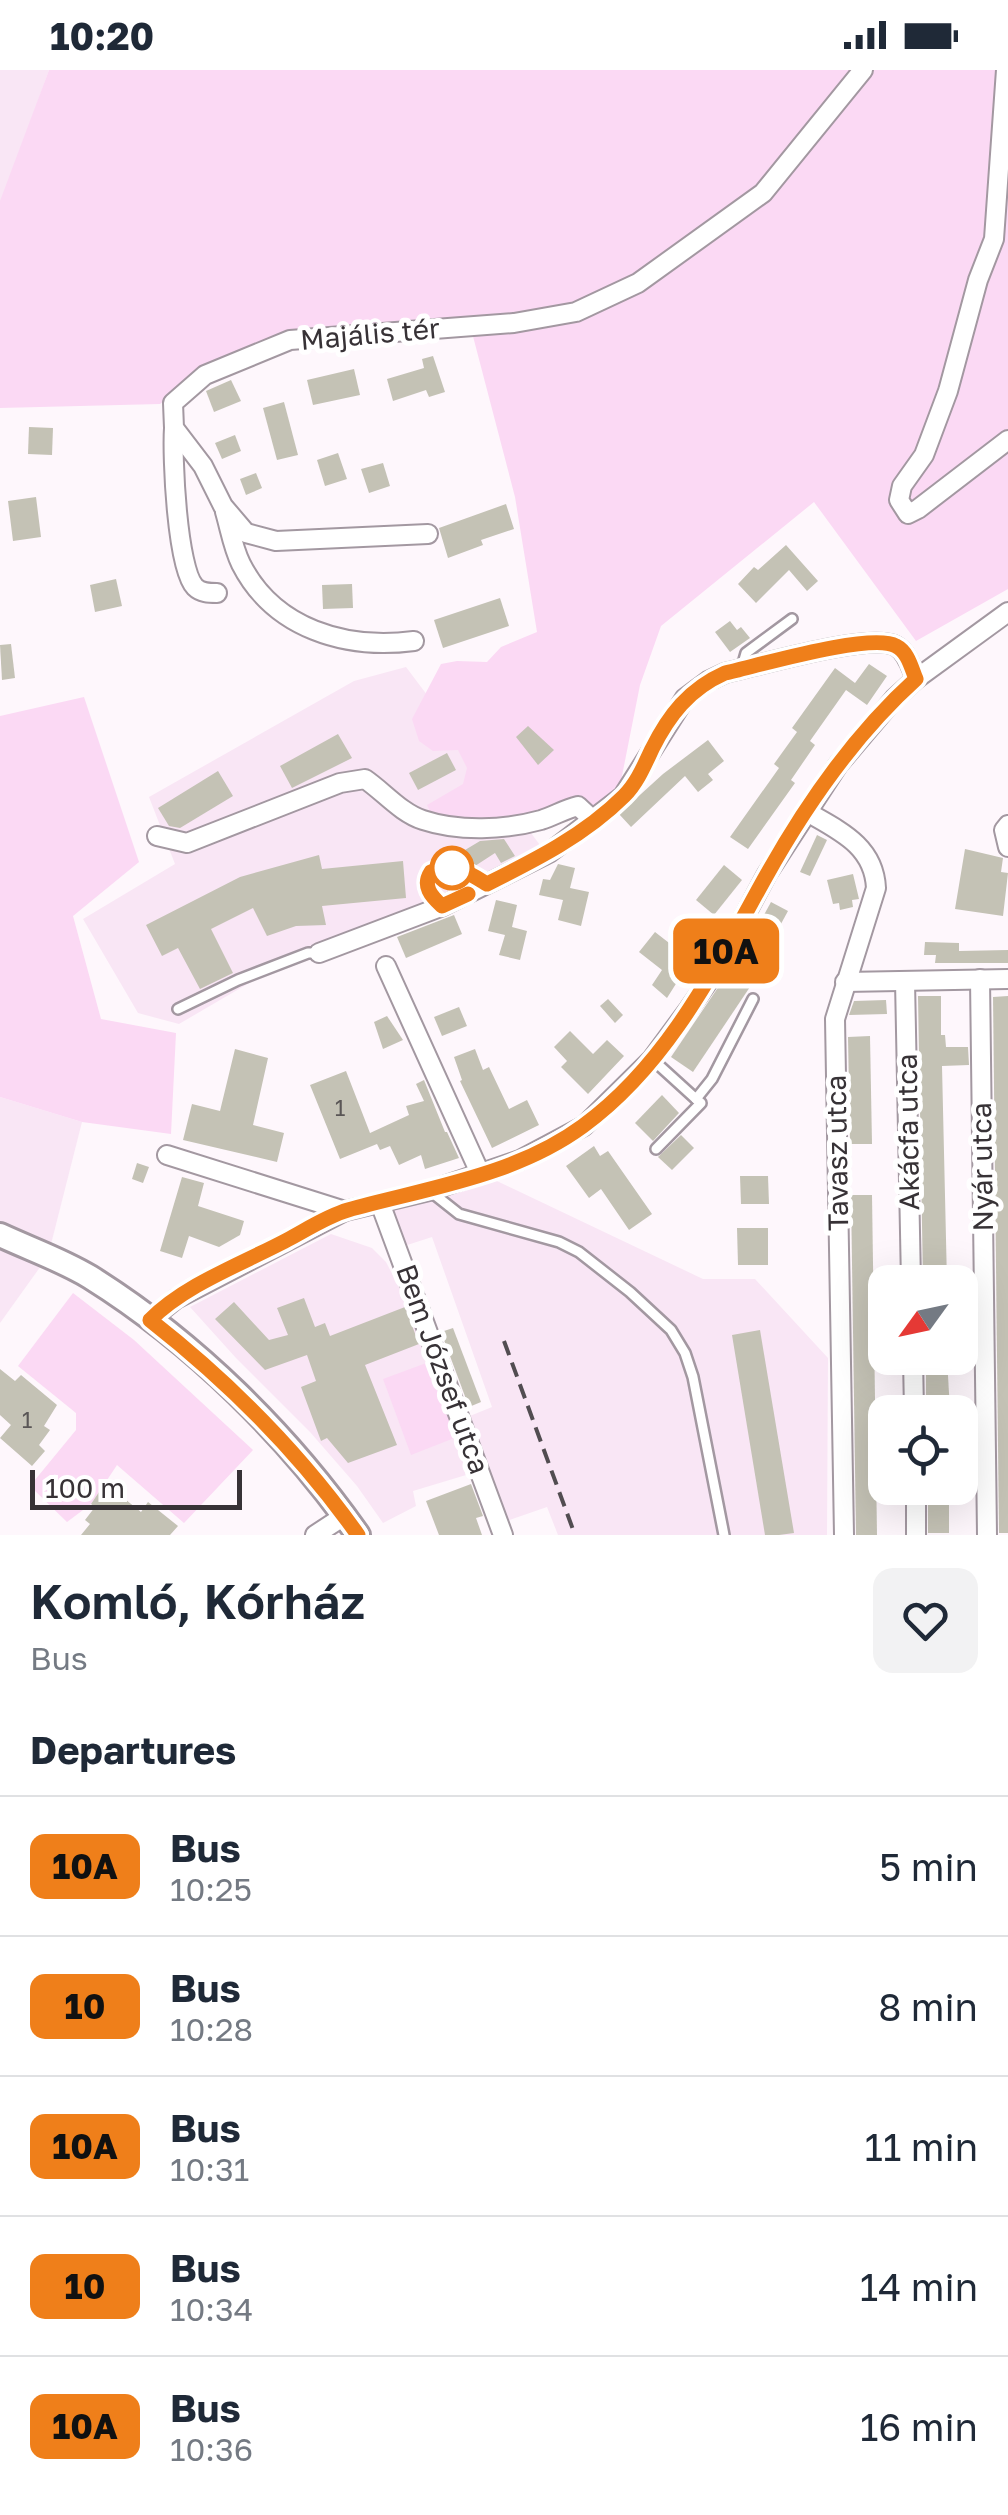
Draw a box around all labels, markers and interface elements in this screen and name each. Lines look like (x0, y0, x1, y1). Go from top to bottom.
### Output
text: 10:20 (50, 13, 154, 58)
street label: Majális tér (299, 311, 441, 356)
unlabelled marker (431, 847, 473, 889)
line badge: 10A (668, 918, 784, 984)
text: 10A (693, 930, 759, 972)
street label: Akácfa utca (890, 1053, 925, 1211)
street label: Tavasz utca (819, 1075, 854, 1231)
house number: 1 (335, 1094, 346, 1121)
street label: Nyár utca (964, 1102, 999, 1232)
street label: Bem József utca (390, 1260, 497, 1478)
north arrow (868, 1265, 978, 1375)
map controls (868, 1265, 978, 1505)
button: locate (868, 1395, 978, 1505)
house number: 1 (22, 1406, 33, 1433)
scale bar (30, 1465, 242, 1510)
text: 100 m (45, 1471, 125, 1504)
button: heart (873, 1568, 978, 1673)
text: Komló, Kórház (30, 1572, 365, 1630)
text: Bus (30, 1639, 88, 1677)
text: Departures (30, 1727, 236, 1772)
text: Bus (170, 1825, 241, 1870)
text: 5 min (879, 1844, 978, 1889)
text: 10A (52, 1845, 118, 1887)
text: 10:25 (170, 1870, 252, 1908)
text: Bus (170, 1965, 241, 2010)
text: 8 min (878, 1984, 978, 2029)
text: 10 (65, 1985, 105, 2027)
text: 10:28 (170, 2010, 253, 2048)
text: Bus (170, 2105, 241, 2150)
text: 11 min (864, 2124, 978, 2169)
text: 10A (52, 2125, 118, 2167)
text: 10:31 (170, 2150, 249, 2188)
text: Bus (170, 2245, 241, 2290)
text: 14 min (860, 2264, 978, 2309)
text: 10 (65, 2265, 105, 2307)
text: 10:34 (170, 2290, 253, 2328)
text: Bus (170, 2385, 241, 2430)
text: 16 min (860, 2404, 978, 2449)
text: 10A (52, 2405, 118, 2447)
text: 10:36 (170, 2430, 253, 2468)

